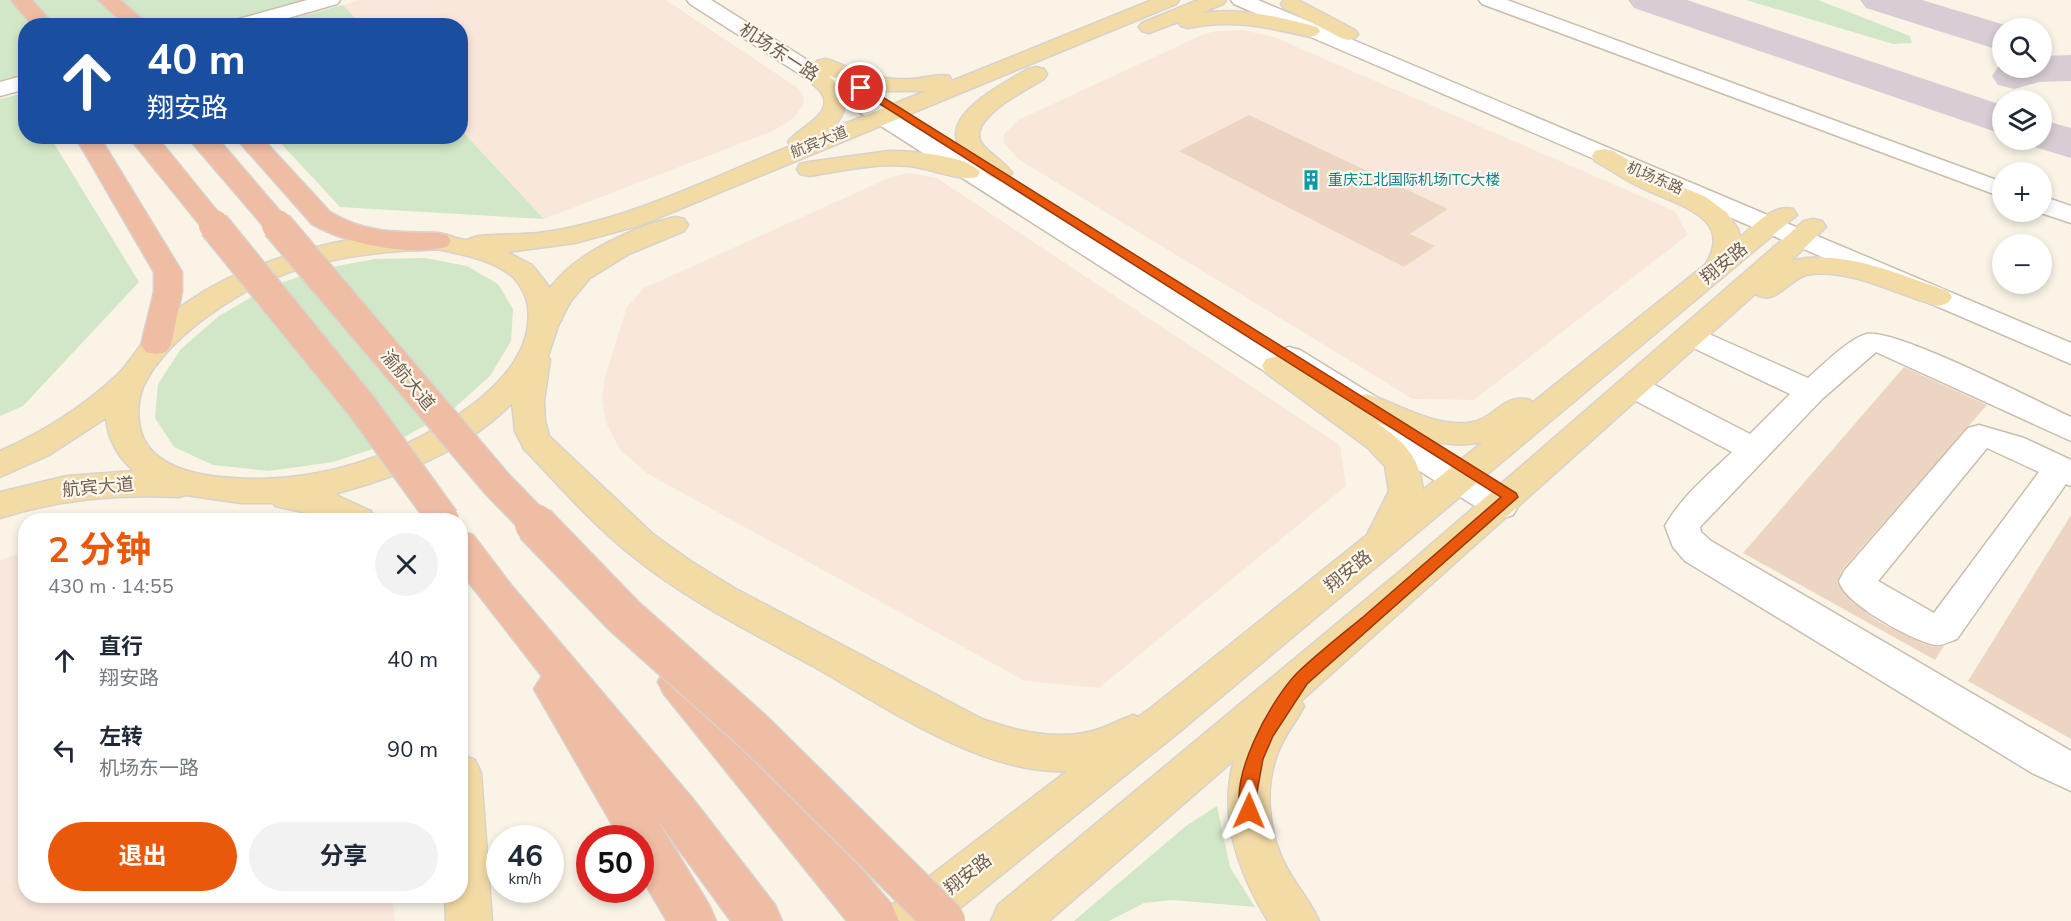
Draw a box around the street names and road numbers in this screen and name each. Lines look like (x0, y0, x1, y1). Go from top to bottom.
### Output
street label: 机场东一路 (735, 17, 823, 87)
street label: 航宾大道 (787, 121, 851, 163)
street label: 机场东路 (1623, 157, 1687, 199)
street label: 翔安路 (1695, 237, 1753, 289)
street label: 渝航大道 (376, 345, 440, 415)
street label: 航宾大道 (61, 472, 135, 502)
street label: 翔安路 (1319, 545, 1377, 597)
street label: 翔安路 (939, 848, 997, 900)

